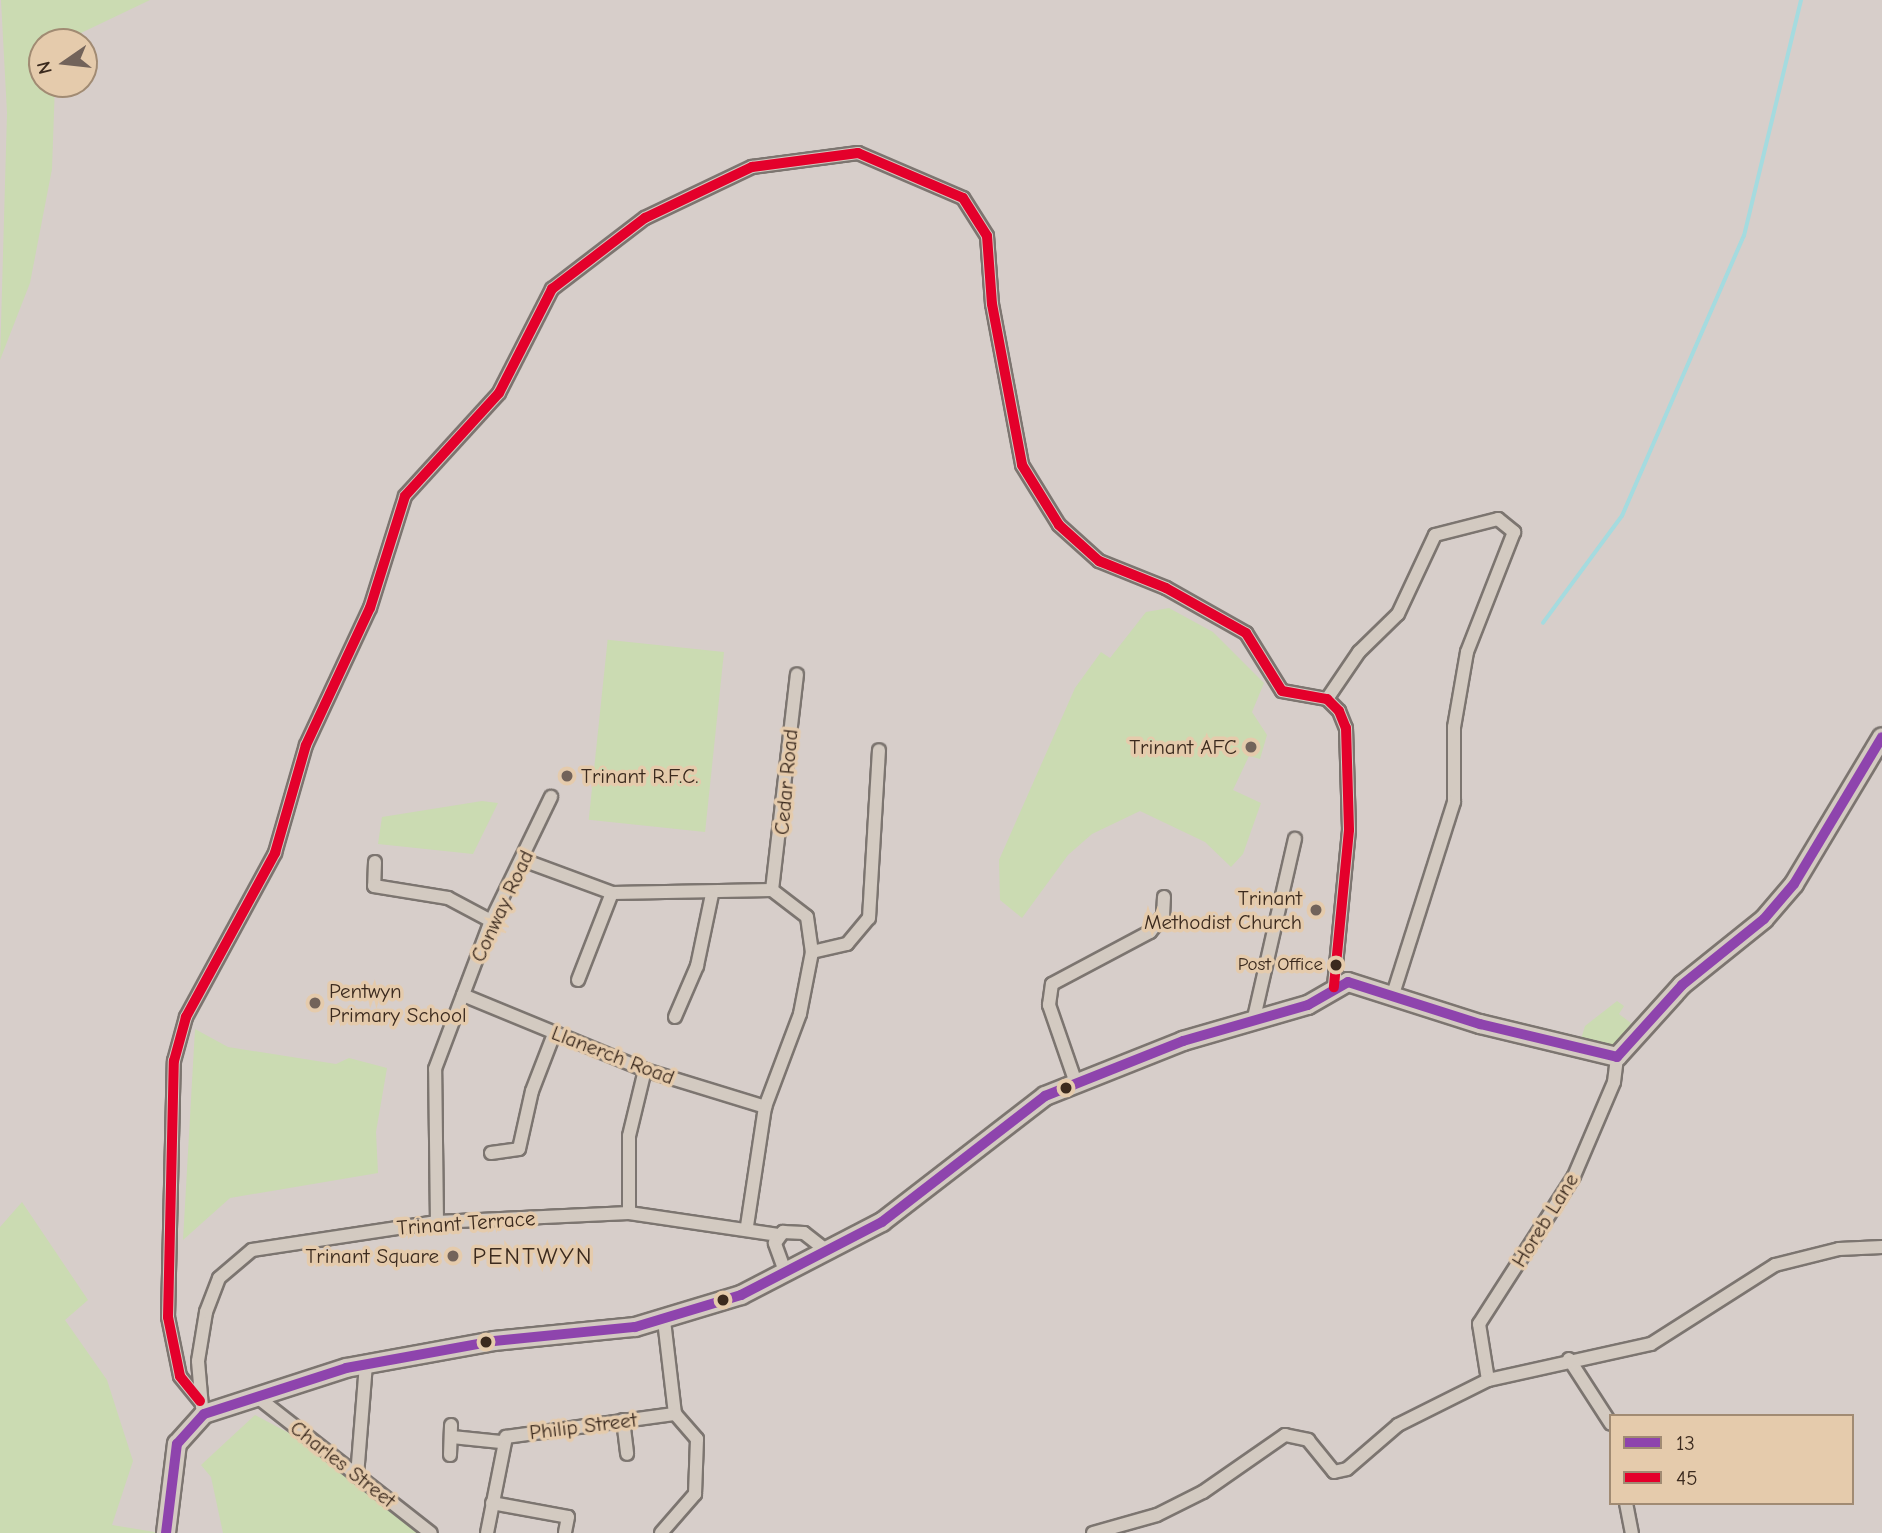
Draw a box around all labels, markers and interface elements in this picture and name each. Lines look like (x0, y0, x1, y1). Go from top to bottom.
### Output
north arrow (28, 28, 98, 98)
text: N (32, 59, 57, 76)
street label: Cedar Road (769, 728, 803, 836)
place label: Trinant AFC (1129, 734, 1237, 760)
marker: Trinant AFC (1243, 739, 1259, 755)
place label: Trinant R.F.C. (581, 763, 698, 789)
marker: Trinant R.F.C. (559, 768, 575, 784)
street label: Conway Road (465, 846, 539, 966)
place label: Trinant Methodist Church (1144, 885, 1302, 935)
marker: Trinant Methodist Church (1308, 902, 1324, 918)
place label: Post Office (1238, 954, 1323, 976)
marker: Post Office (1329, 958, 1343, 972)
place label: Pentwyn Primary School (329, 978, 467, 1028)
marker: Pentwyn Primary School (307, 995, 323, 1011)
street label: Llanerch Road (548, 1020, 678, 1090)
unlabelled marker (1059, 1081, 1073, 1095)
street label: Horeb Lane (1506, 1168, 1584, 1272)
street label: Trinant Terrace (396, 1206, 536, 1240)
place label: Trinant Square (305, 1243, 439, 1269)
district label: PENTWYN (473, 1243, 593, 1271)
marker: Trinant Square (445, 1248, 461, 1264)
unlabelled marker (716, 1293, 730, 1307)
unlabelled marker (479, 1335, 493, 1349)
street label: Philip Street (528, 1407, 638, 1445)
legend (1609, 1414, 1854, 1505)
street label: Charles Street (285, 1415, 401, 1513)
text: 13 (1676, 1431, 1695, 1455)
text: 45 (1676, 1466, 1698, 1490)

